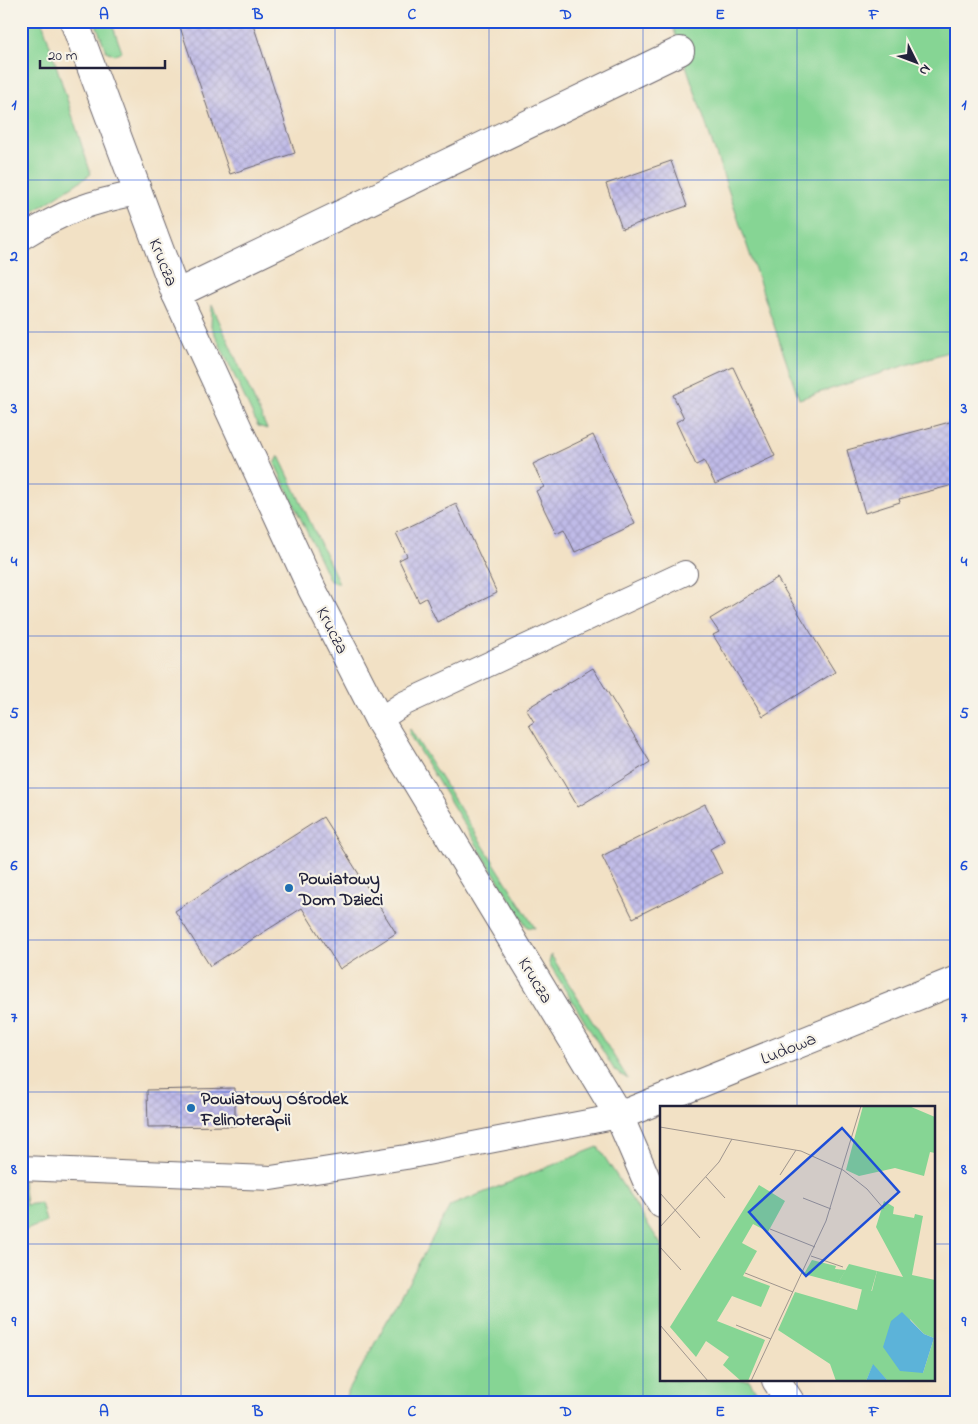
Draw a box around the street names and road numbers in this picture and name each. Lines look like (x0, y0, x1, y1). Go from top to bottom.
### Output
street label: Krucza (141, 235, 184, 291)
street label: Krucza (308, 603, 354, 659)
street label: Krucza (510, 953, 558, 1009)
street label: Ludowa (757, 1027, 820, 1073)

